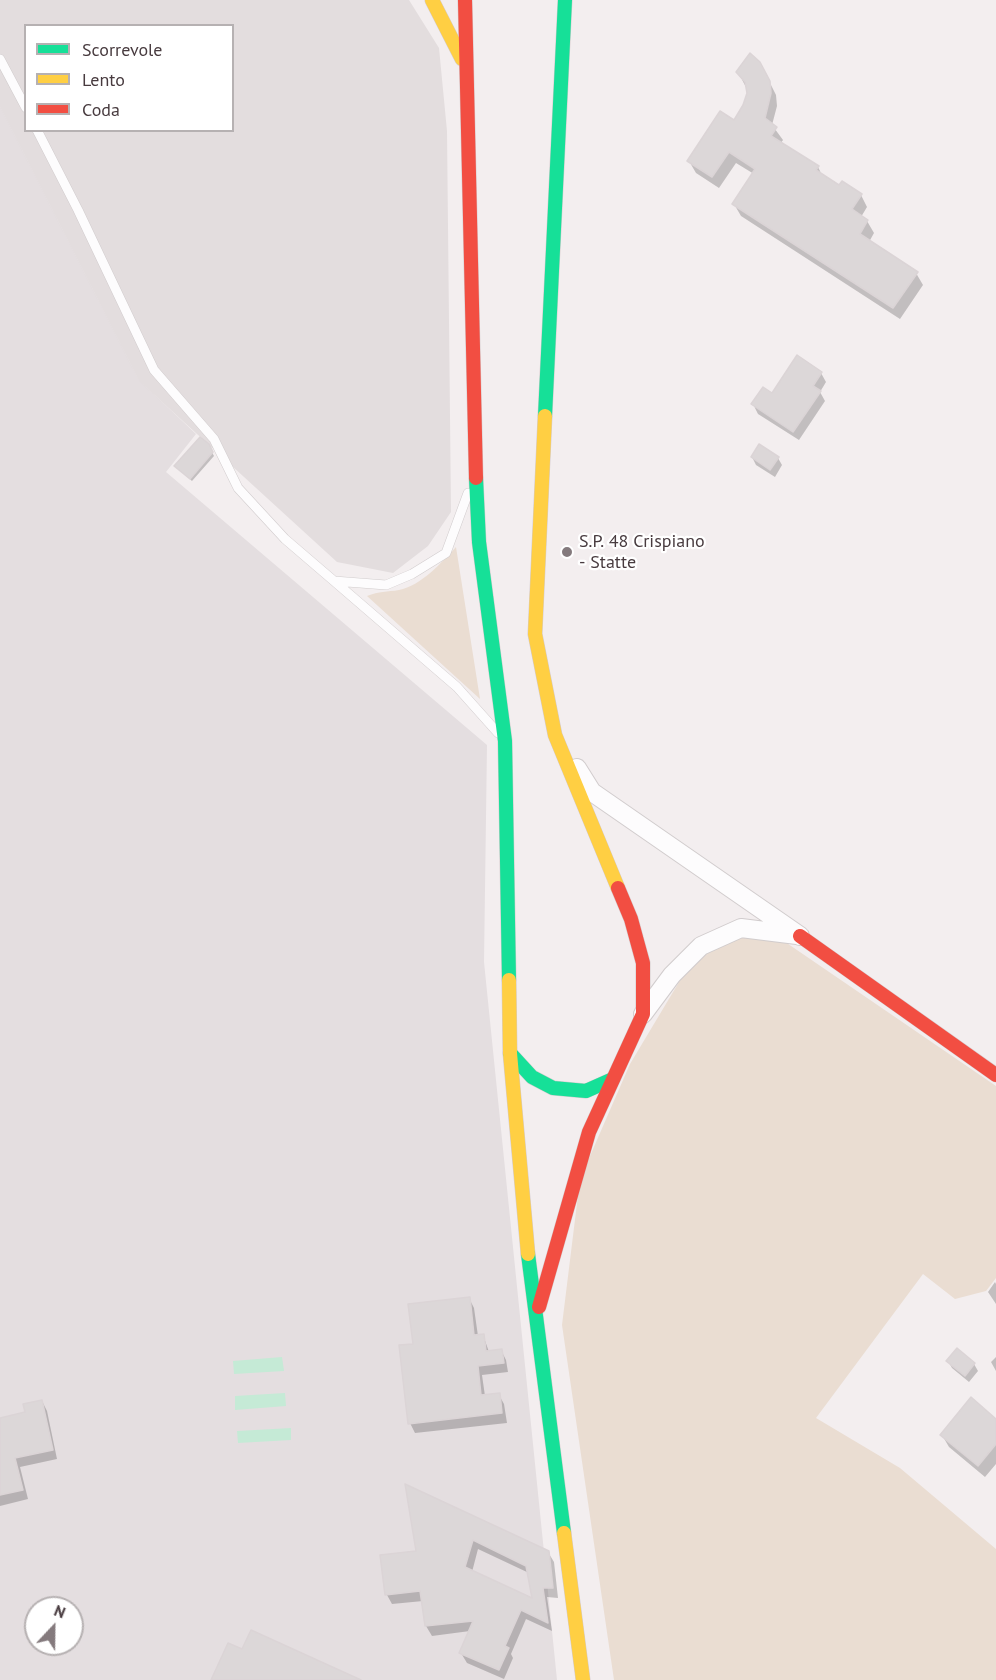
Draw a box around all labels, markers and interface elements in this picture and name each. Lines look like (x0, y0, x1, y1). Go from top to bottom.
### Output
legend (24, 24, 234, 132)
text: Scorrevole (82, 38, 162, 61)
text: Lento (82, 68, 125, 91)
text: Coda (82, 98, 120, 121)
place label: S.P. 48 Crispiano - Statte (579, 531, 705, 574)
marker: S.P. 48 Crispiano - Statte (560, 545, 574, 559)
north arrow (24, 1596, 84, 1656)
text: N (51, 1600, 69, 1622)

